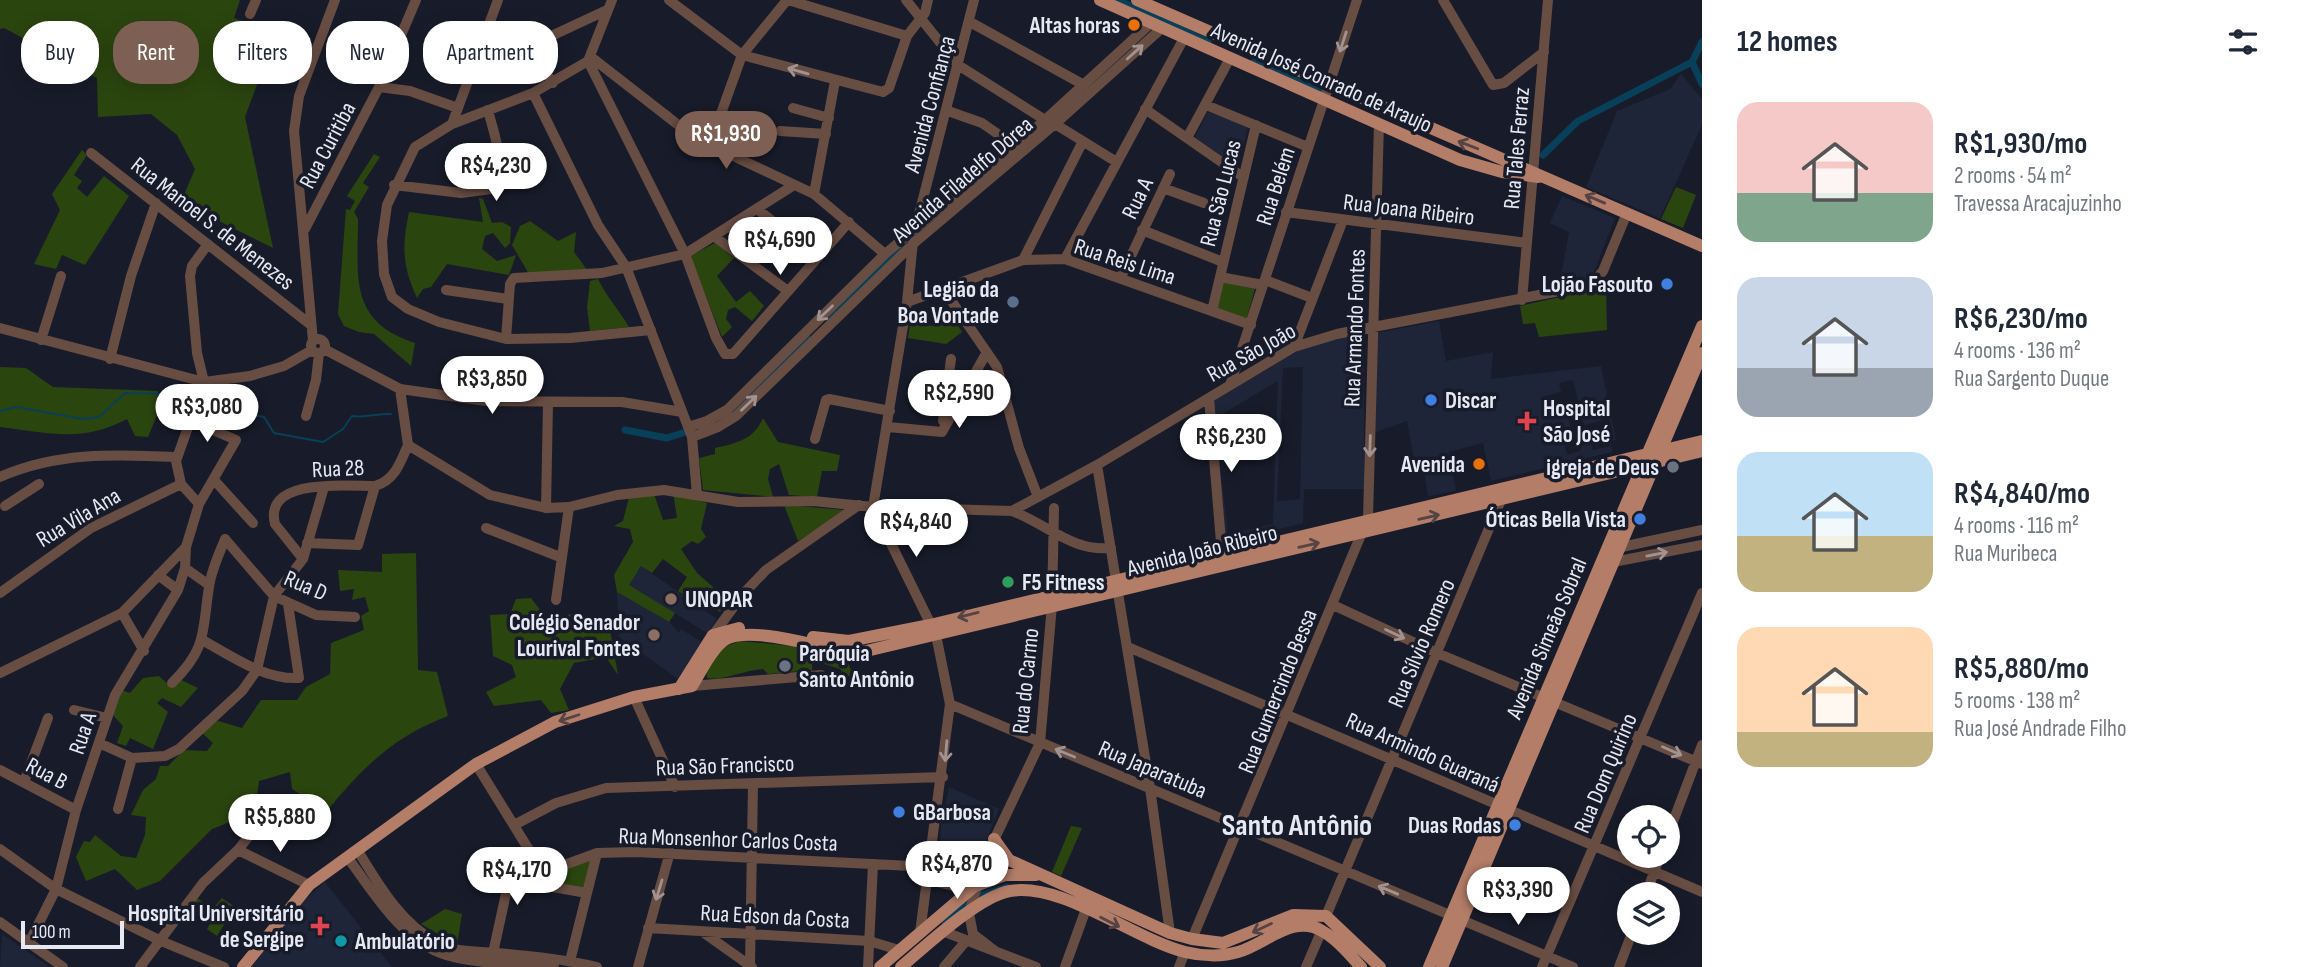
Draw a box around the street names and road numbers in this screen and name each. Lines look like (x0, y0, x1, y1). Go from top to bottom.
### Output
street label: Avenida José Conrado de Araujo (1206, 16, 1436, 139)
street label: Avenida Confiança (898, 33, 962, 177)
street label: Rua Tales Ferraz (1498, 86, 1536, 210)
street label: Rua Curitiba (293, 97, 362, 194)
street label: Avenida Filadelfo Dórea (886, 111, 1039, 249)
street label: Rua São Lucas (1194, 137, 1248, 249)
street label: Rua Belém (1250, 144, 1302, 229)
street label: Rua Manoel S. de Menezes (125, 151, 300, 296)
street label: Rua A (1116, 173, 1160, 224)
street label: Rua Joana Ribeiro (1342, 188, 1476, 232)
street label: Rua Reis Lima (1070, 232, 1179, 291)
street label: Rua Armando Fontes (1338, 249, 1372, 408)
street label: Rua São João (1202, 317, 1301, 389)
street label: Rua 28 (311, 454, 365, 484)
street label: Rua Vila Ana (31, 482, 126, 554)
street label: Avenida João Ribeiro (1123, 519, 1280, 583)
street label: Avenida Simeão Sobral (1500, 554, 1593, 724)
street label: Rua D (280, 564, 331, 607)
street label: Rua Sílvio Romero (1382, 575, 1462, 712)
street label: Rua Gumercindo Bessa (1232, 605, 1324, 778)
street label: Rua do Carmo (1007, 627, 1045, 735)
street label: Rua Armindo Guaraná (1341, 707, 1504, 799)
street label: Rua A (63, 708, 103, 758)
street label: Rua Dom Quirino (1568, 709, 1644, 838)
street label: Rua Japaratuba (1094, 735, 1211, 805)
street label: Rua São Francisco (655, 750, 795, 782)
street label: Rua B (21, 751, 72, 796)
street label: Rua Monsenhor Carlos Costa (618, 822, 838, 858)
street label: Rua Edson da Costa (700, 899, 850, 935)

